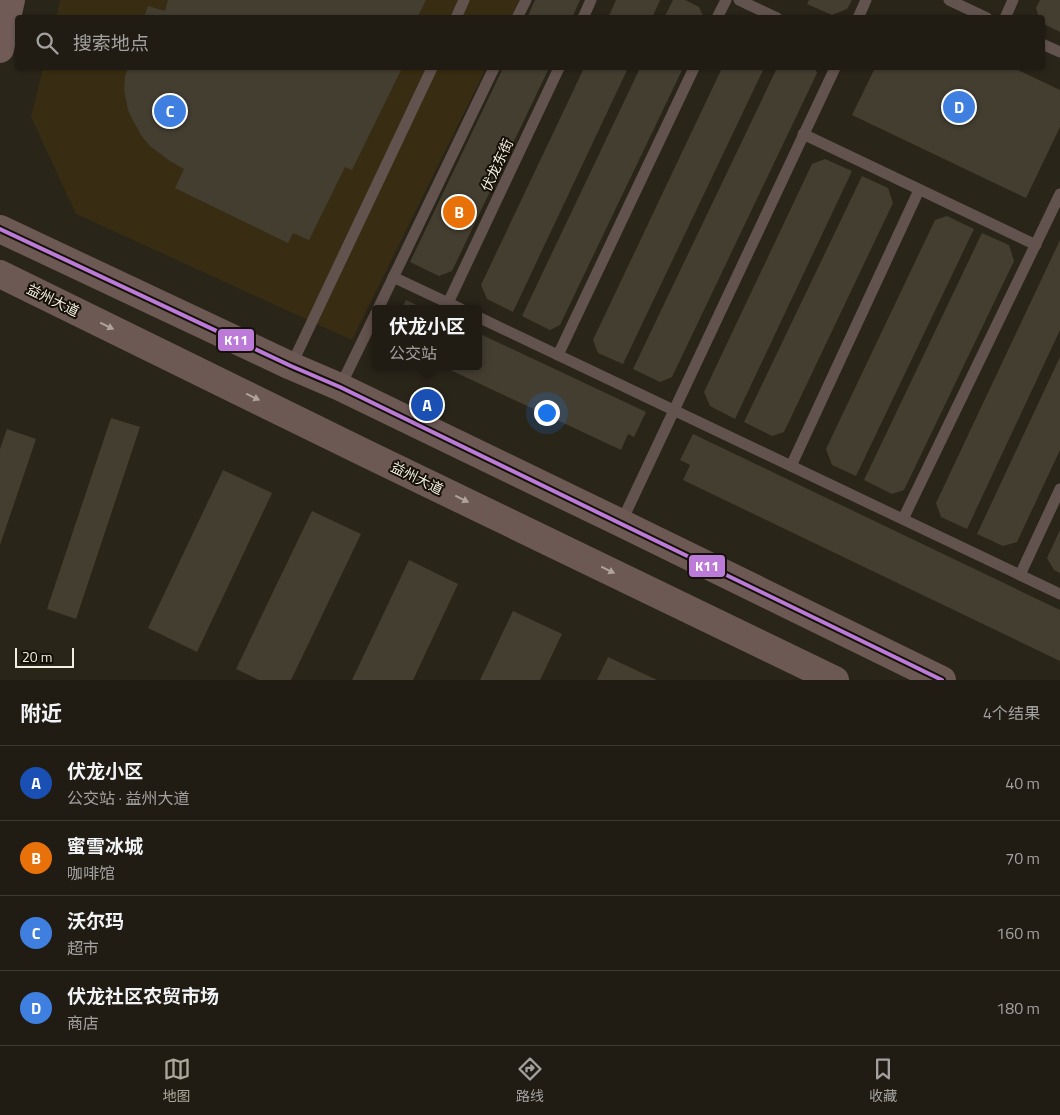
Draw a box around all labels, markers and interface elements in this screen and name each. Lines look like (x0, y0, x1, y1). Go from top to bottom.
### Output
search box (15, 15, 1045, 70)
text: 搜索地点 (73, 28, 149, 57)
icon: search (33, 29, 61, 57)
pin: D (943, 88, 975, 126)
pin: C (154, 92, 186, 130)
street label: 伏龙东街 (475, 135, 518, 195)
pin: B (443, 193, 475, 231)
street label: 益州大道 (23, 278, 83, 321)
popup (372, 305, 482, 370)
text: 伏龙小区 (389, 311, 465, 340)
one-way arrow (99, 322, 114, 330)
line badge: K11 (217, 328, 255, 352)
text: K11 (224, 329, 248, 350)
text: 公交站 (389, 341, 437, 365)
pin: A (411, 386, 443, 424)
one-way arrow (245, 393, 260, 402)
your location (534, 400, 560, 426)
street label: 益州大道 (387, 456, 447, 499)
one-way arrow (454, 495, 469, 504)
line badge: K11 (688, 554, 726, 578)
text: K11 (695, 555, 719, 576)
one-way arrow (601, 566, 615, 574)
scale bar (15, 645, 74, 668)
text: 20 m (22, 646, 52, 667)
text: 附近 (20, 697, 62, 729)
text: 4个结果 (983, 701, 1040, 725)
text: 伏龙小区 (67, 756, 143, 785)
text: A (31, 771, 41, 795)
text: 40 m (1005, 771, 1040, 795)
text: 公交站 · 益州大道 (67, 786, 190, 810)
text: 蜜雪冰城 (67, 831, 143, 860)
text: B (31, 846, 41, 870)
text: 70 m (1005, 846, 1040, 870)
text: 咖啡馆 (67, 861, 115, 885)
text: 沃尔玛 (67, 906, 124, 935)
text: C (32, 921, 40, 945)
text: 160 m (996, 921, 1040, 945)
text: 超市 (67, 936, 99, 960)
text: 伏龙社区农贸市场 (67, 981, 219, 1010)
text: D (31, 996, 41, 1020)
text: 180 m (996, 996, 1040, 1020)
text: 商店 (67, 1011, 99, 1035)
tab: 地图 (163, 1055, 191, 1106)
tab: 路线 (516, 1055, 544, 1106)
tab: 收藏 (869, 1055, 897, 1106)

